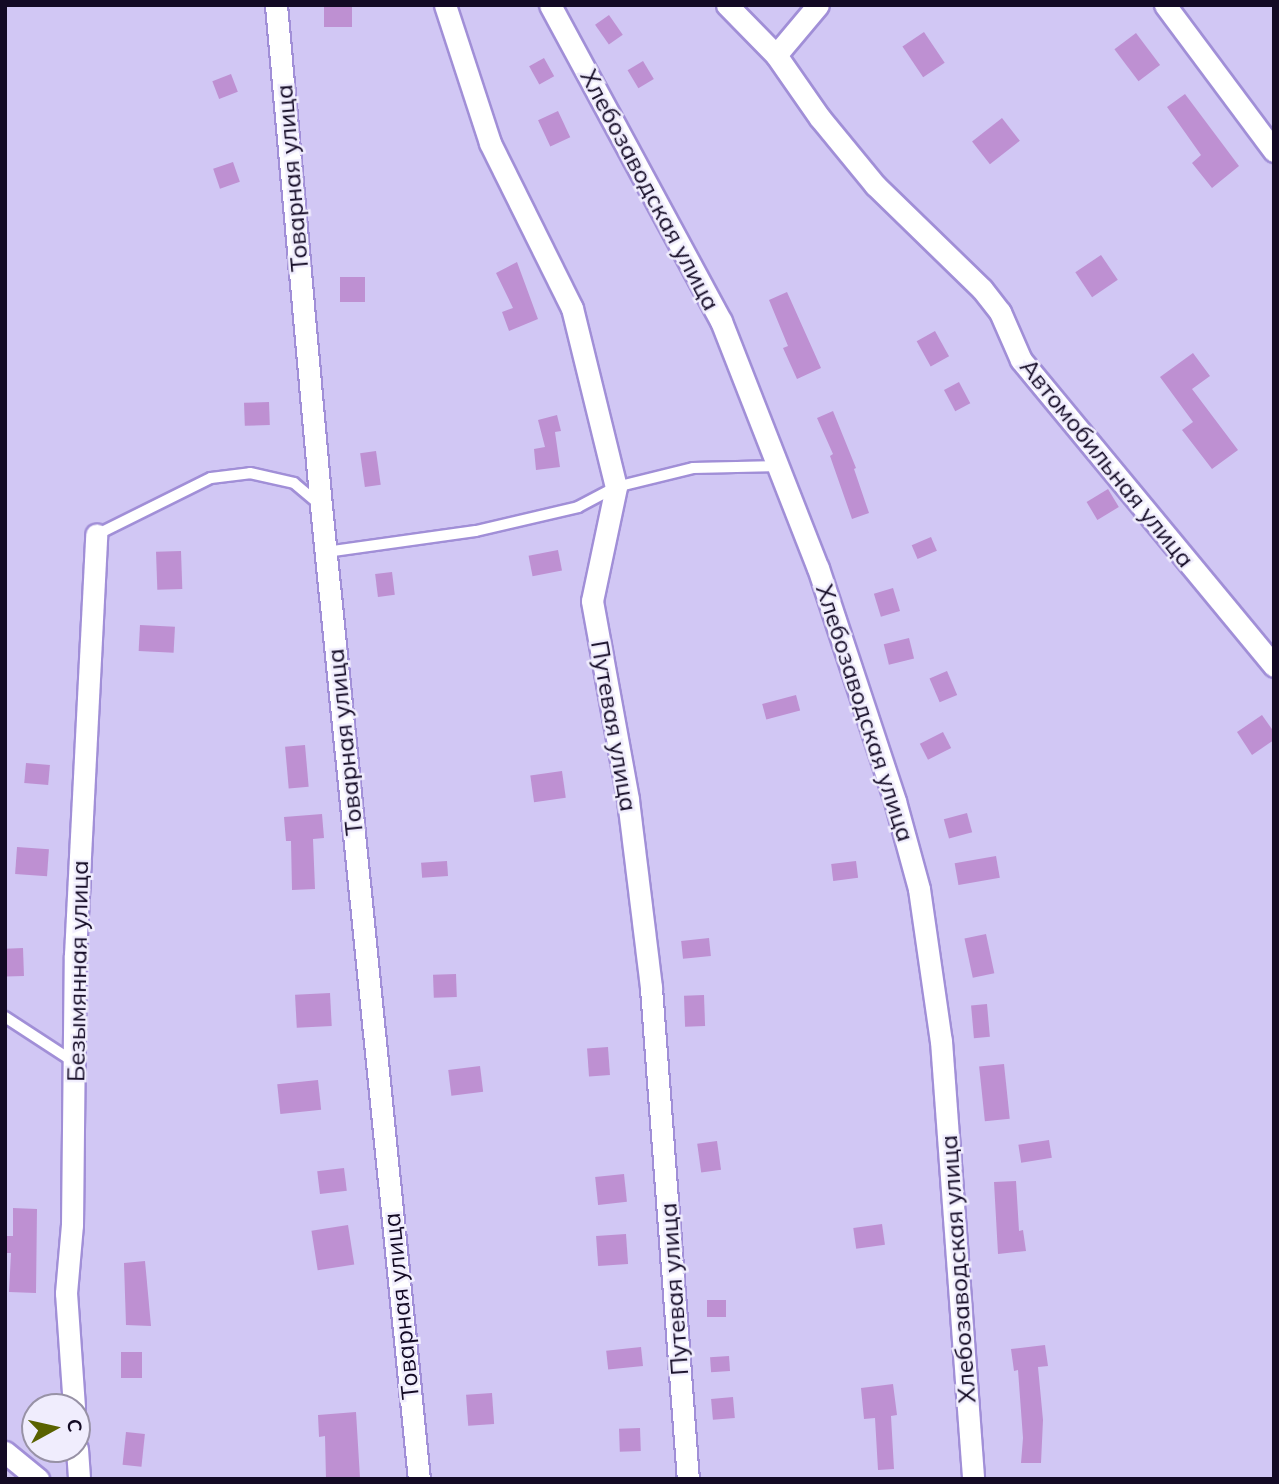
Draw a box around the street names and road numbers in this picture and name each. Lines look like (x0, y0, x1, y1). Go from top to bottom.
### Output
street label: Хлебозаводская улица (574, 65, 726, 315)
street label: Товарная улица (269, 83, 315, 273)
street label: Автомобильная улица (1014, 353, 1200, 573)
street label: Хлебозаводская улица (810, 581, 920, 845)
street label: Путевая улица (585, 638, 643, 814)
street label: Товарная улица (321, 647, 369, 837)
street label: Безымянная улица (62, 860, 94, 1082)
street label: Хлебозаводская улица (934, 1134, 982, 1404)
street label: Путевая улица (654, 1202, 694, 1376)
street label: Товарная улица (377, 1211, 425, 1401)

